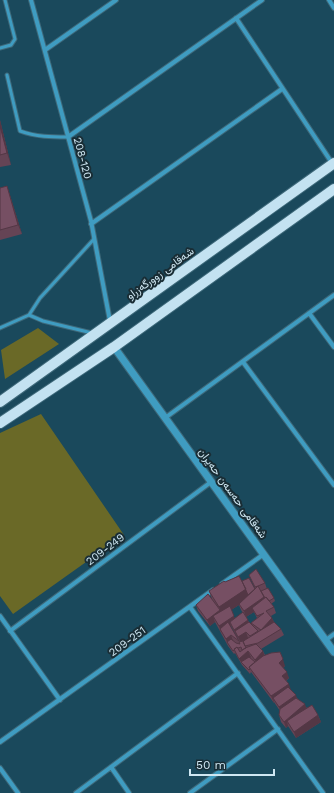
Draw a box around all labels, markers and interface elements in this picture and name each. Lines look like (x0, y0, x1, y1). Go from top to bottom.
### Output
street label: 208-120 (71, 136, 94, 181)
street label: شەقامی زوورگەزراو (124, 244, 197, 302)
street label: شەقامی حەسەن حەیران (196, 446, 270, 541)
street label: 209-249 (83, 531, 127, 568)
street label: 209-251 (106, 624, 148, 659)
scale bar (190, 751, 274, 777)
text: 50 m (196, 758, 226, 772)

